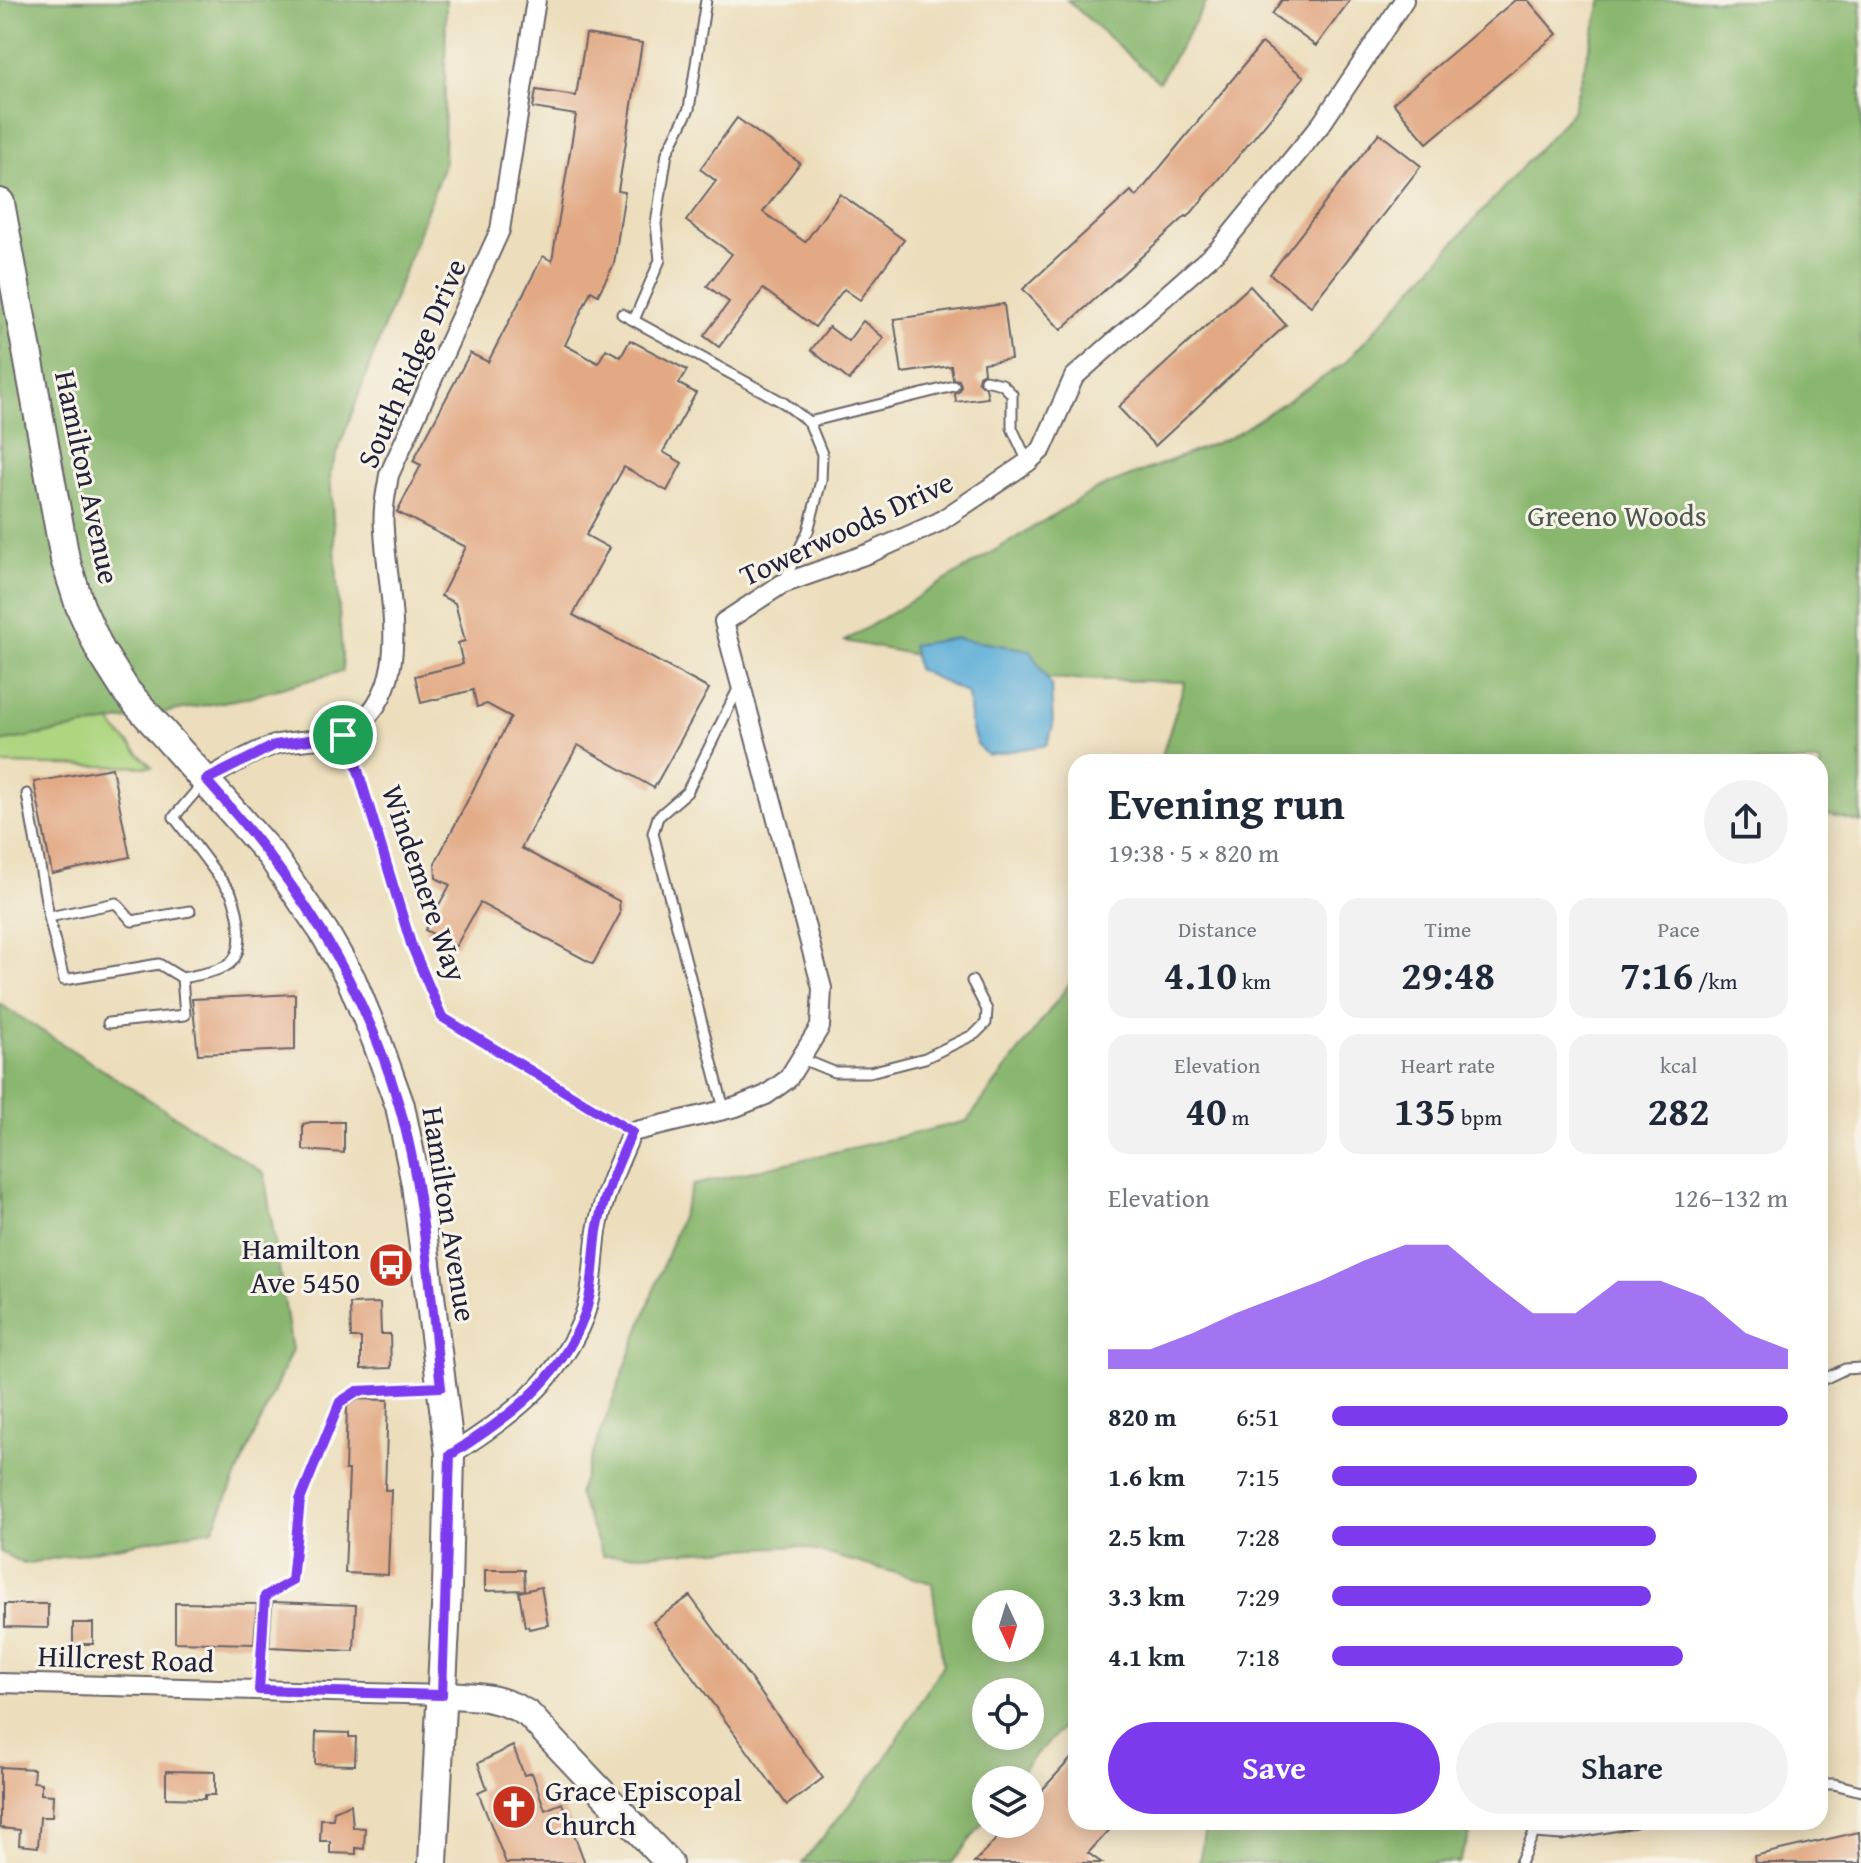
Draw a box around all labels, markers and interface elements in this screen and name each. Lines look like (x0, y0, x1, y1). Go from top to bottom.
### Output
street label: South Ridge Drive (345, 251, 477, 475)
street label: Hamilton Avenue (44, 366, 132, 588)
street label: Towerwoods Drive (732, 459, 960, 597)
park label: Greeno Woods (1527, 493, 1707, 537)
pin (309, 701, 377, 769)
icon: arrive (321, 713, 365, 757)
text: Evening run (1108, 771, 1345, 835)
street label: Windemere Way (371, 779, 479, 987)
button: share (1704, 780, 1788, 864)
text: 19:38 · 5 × 820 m (1108, 833, 1279, 872)
text: Distance (1178, 913, 1257, 945)
text: Time (1425, 913, 1471, 945)
text: Pace (1658, 913, 1700, 945)
text: 4.10 (1164, 945, 1237, 1004)
text: 29:48 (1401, 945, 1495, 1004)
text: 7:16 (1620, 945, 1693, 1004)
text: km (1237, 965, 1271, 997)
text: /km (1693, 965, 1738, 997)
text: Elevation (1174, 1049, 1260, 1081)
text: Heart rate (1401, 1049, 1495, 1081)
text: kcal (1660, 1049, 1697, 1081)
text: 40 (1185, 1081, 1227, 1140)
text: 135 (1394, 1081, 1456, 1140)
text: 282 (1648, 1081, 1710, 1140)
text: m (1227, 1101, 1249, 1133)
text: bpm (1456, 1101, 1502, 1133)
street label: Hamilton Avenue (411, 1103, 489, 1325)
text: Elevation (1108, 1178, 1210, 1217)
text: 126–132 m (1674, 1178, 1788, 1217)
place label: Hamilton Ave 5450 (242, 1226, 360, 1304)
bus stop icon: Hamilton Ave 5450 (367, 1241, 415, 1289)
text: 820 m (1108, 1397, 1176, 1436)
text: 6:51 (1236, 1397, 1280, 1436)
text: 1.6 km (1108, 1457, 1185, 1496)
text: 7:15 (1236, 1457, 1280, 1496)
text: 2.5 km (1108, 1517, 1185, 1556)
text: 7:28 (1236, 1517, 1280, 1556)
text: 3.3 km (1108, 1577, 1185, 1616)
text: 7:29 (1236, 1577, 1280, 1616)
north arrow (972, 1590, 1044, 1662)
map controls (972, 1590, 1044, 1838)
street label: Hillcrest Road (37, 1633, 215, 1683)
text: 4.1 km (1108, 1637, 1185, 1676)
text: 7:18 (1236, 1637, 1280, 1676)
button: locate (972, 1678, 1044, 1750)
button: Save (1108, 1722, 1440, 1814)
button: Share (1456, 1722, 1788, 1814)
button: layers (972, 1766, 1044, 1838)
place label: Grace Episcopal Church (545, 1768, 742, 1846)
church icon: Grace Episcopal Church (490, 1783, 538, 1831)

